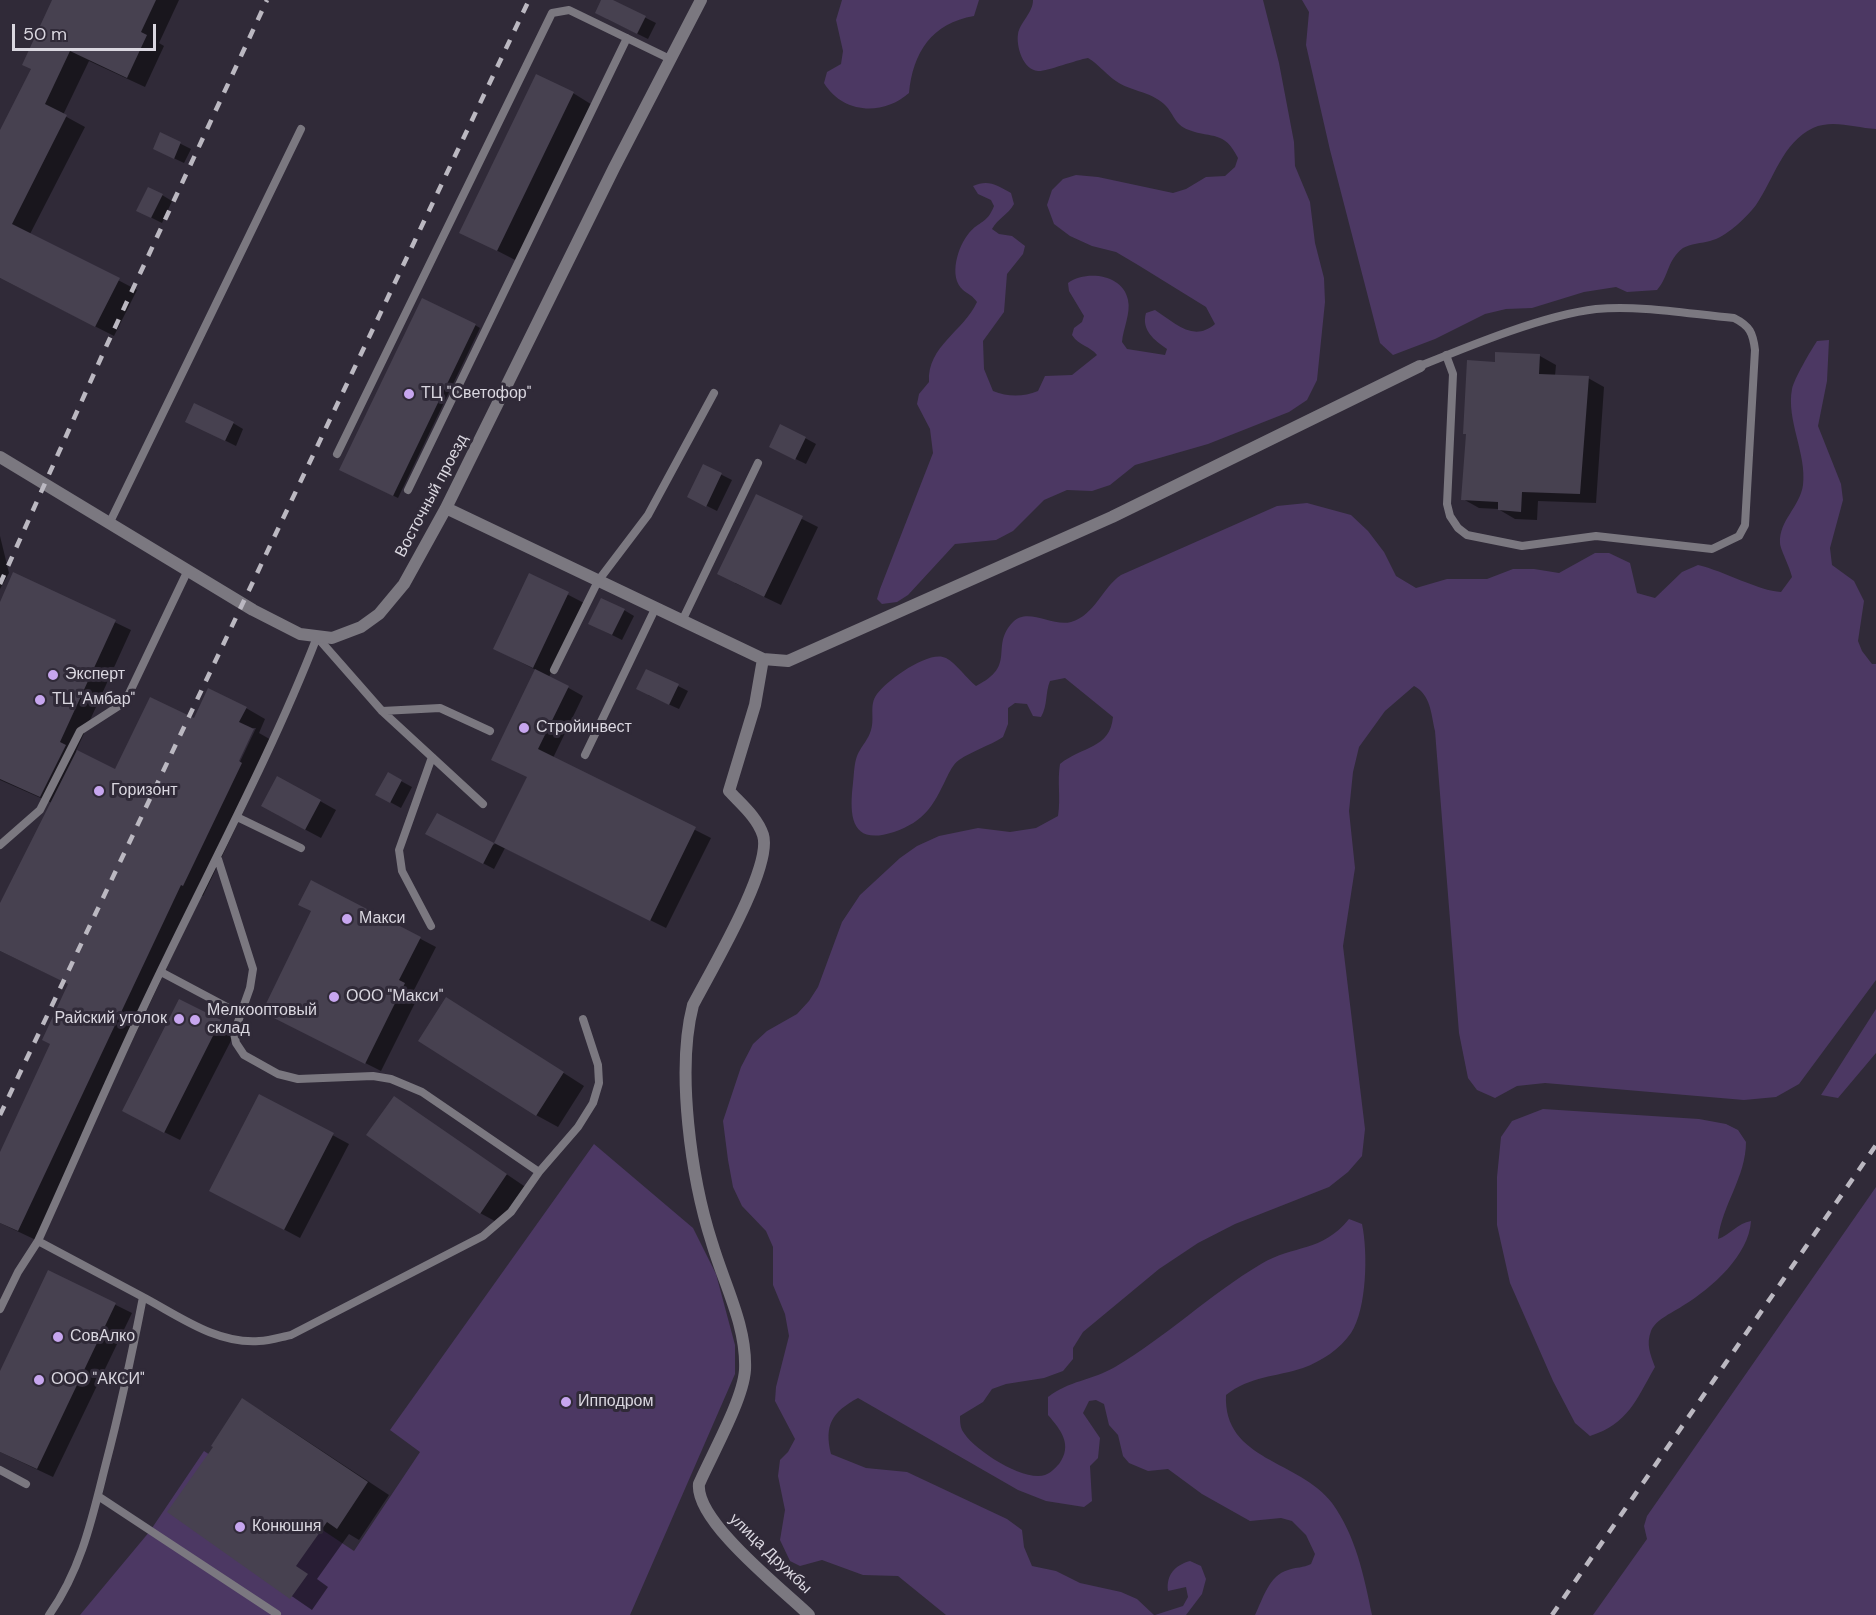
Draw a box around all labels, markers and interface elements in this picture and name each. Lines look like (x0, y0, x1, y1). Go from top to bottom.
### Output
scale bar (15, 12, 159, 50)
text: 50 m (23, 22, 67, 46)
place label: ТЦ "Светофор" (421, 384, 531, 404)
marker: ТЦ "Светофор" (402, 387, 416, 401)
street label: Восточный проезд (391, 431, 473, 561)
place label: Эксперт (65, 665, 125, 685)
marker: Эксперт (46, 668, 60, 682)
place label: ТЦ "Амбар" (52, 690, 135, 710)
marker: ТЦ "Амбар" (33, 693, 47, 707)
place label: Стройинвест (536, 718, 632, 738)
marker: Стройинвест (517, 721, 531, 735)
place label: Горизонт (111, 781, 178, 801)
marker: Горизонт (92, 784, 106, 798)
place label: Макси (359, 909, 406, 929)
marker: Макси (340, 912, 354, 926)
place label: ООО "Макси" (346, 987, 443, 1007)
marker: ООО "Макси" (327, 990, 341, 1004)
place label: Мелкооптовый склад (207, 1001, 317, 1039)
place label: Райский уголок (54, 1009, 167, 1029)
marker: Райский уголок (172, 1012, 186, 1026)
marker: Мелкооптовый склад (188, 1013, 202, 1027)
place label: СовАлко (70, 1327, 135, 1347)
marker: СовАлко (51, 1330, 65, 1344)
place label: ООО "АКСИ" (51, 1370, 145, 1390)
marker: ООО "АКСИ" (32, 1373, 46, 1387)
place label: Ипподром (578, 1392, 654, 1412)
marker: Ипподром (559, 1395, 573, 1409)
street label: улица Дружбы (725, 1510, 815, 1598)
place label: Конюшня (252, 1517, 321, 1537)
marker: Конюшня (233, 1520, 247, 1534)

